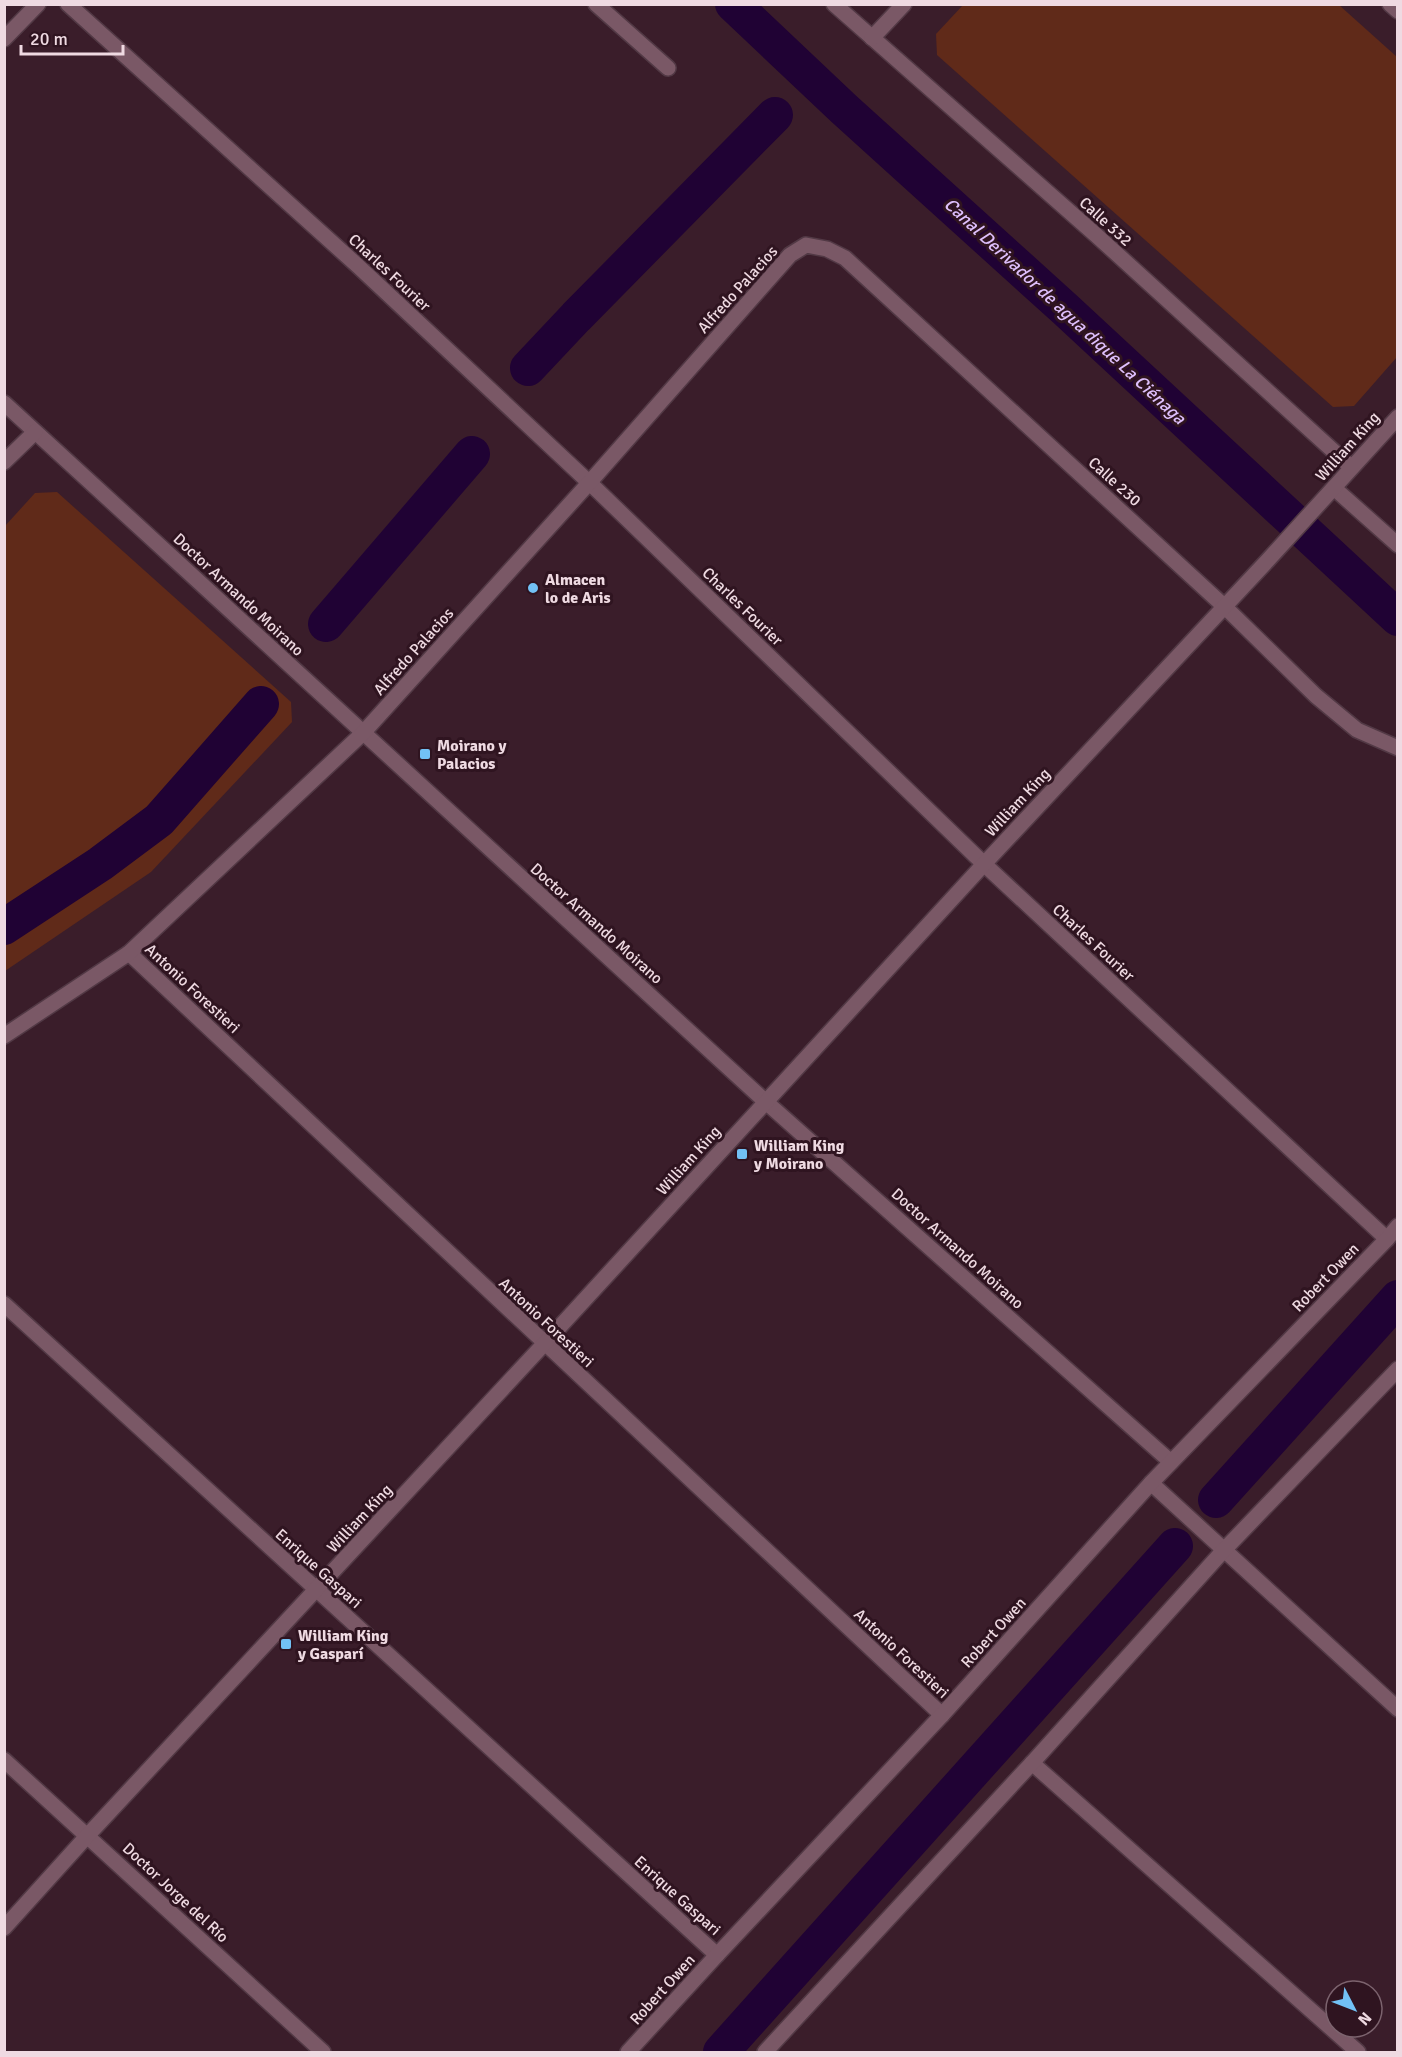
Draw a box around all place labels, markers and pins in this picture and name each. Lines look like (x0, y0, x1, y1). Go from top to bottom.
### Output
place label: Almacen lo de Aris (545, 570, 611, 608)
marker: Almacen lo de Aris (526, 581, 540, 595)
place label: Moirano y Palacios (437, 736, 506, 774)
marker: Moirano y Palacios (418, 747, 432, 761)
place label: William King y Moirano (753, 1136, 845, 1174)
marker: William King y Moirano (735, 1147, 749, 1161)
place label: William King y Gasparí (297, 1626, 389, 1664)
marker: William King y Gasparí (279, 1637, 293, 1651)

